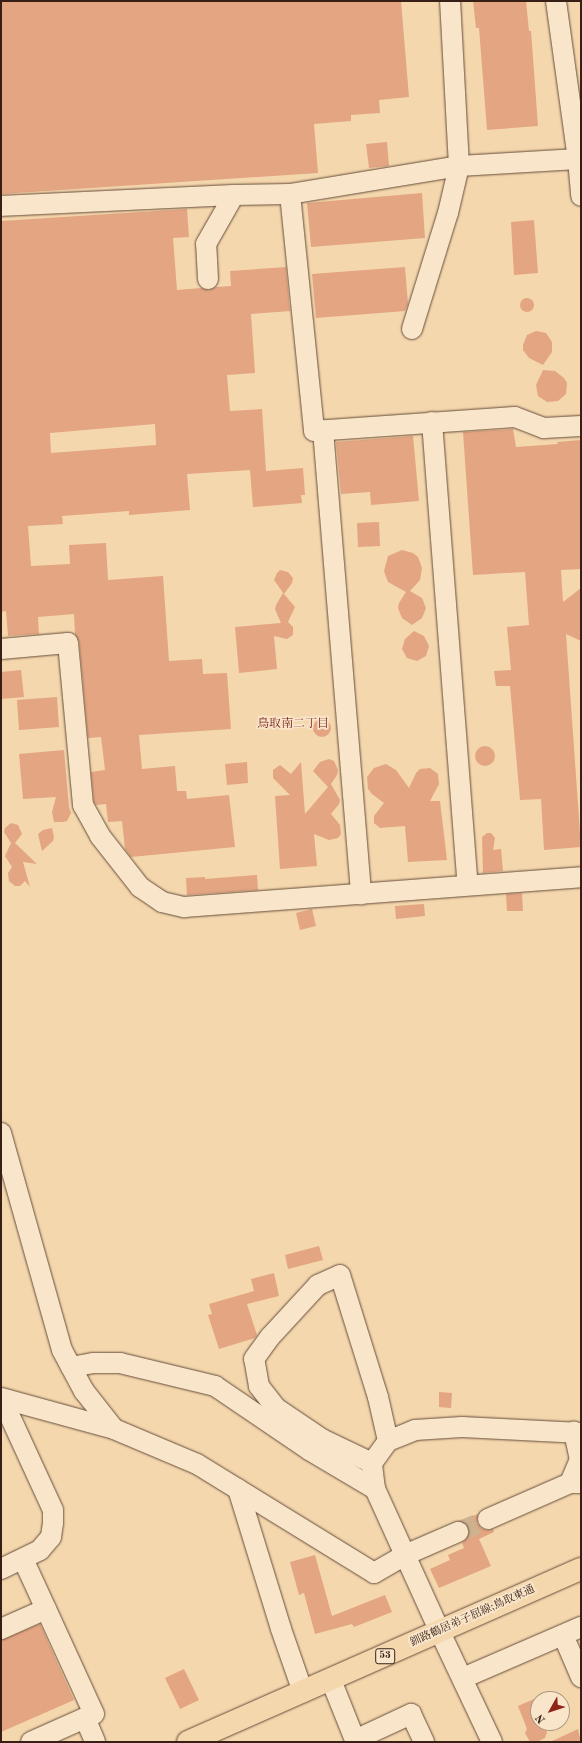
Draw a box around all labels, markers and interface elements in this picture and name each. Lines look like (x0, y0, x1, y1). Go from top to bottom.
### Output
district label: 鳥取南二丁目 (257, 718, 329, 732)
street label: 釧路鶴居弟子屈線;鳥取東通 (409, 1583, 537, 1651)
road number: 53 (375, 1648, 395, 1664)
north arrow (530, 1691, 570, 1731)
text: N (534, 1712, 548, 1725)

